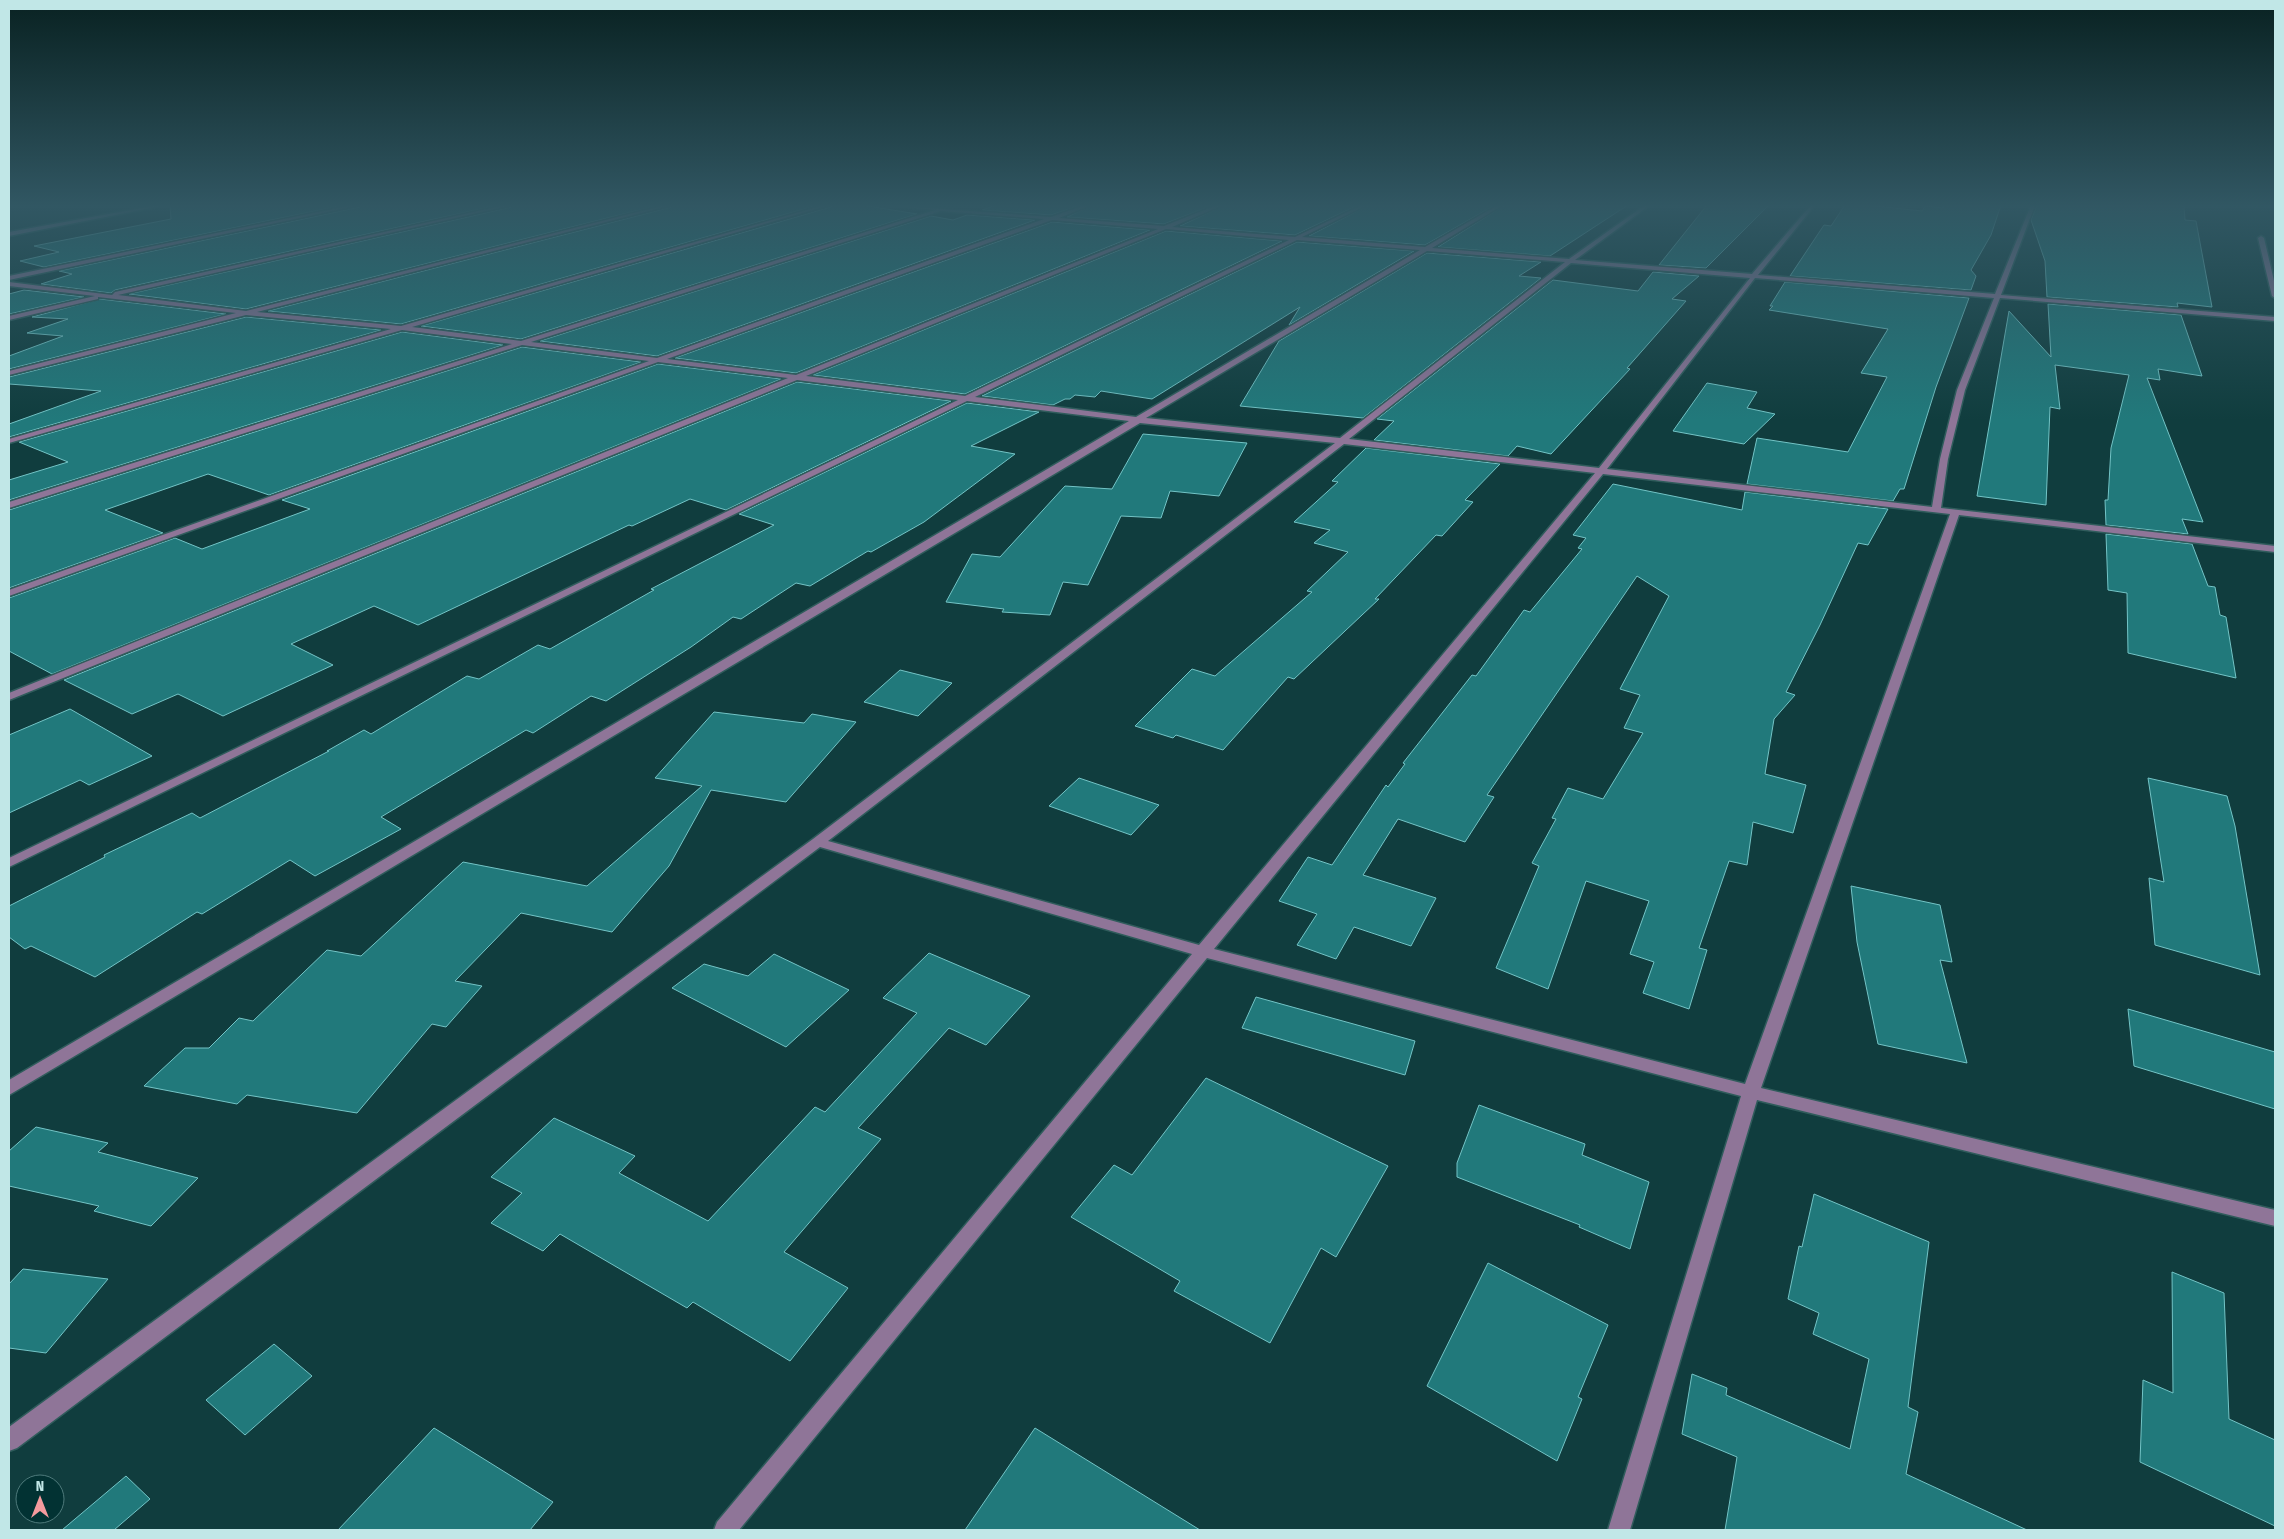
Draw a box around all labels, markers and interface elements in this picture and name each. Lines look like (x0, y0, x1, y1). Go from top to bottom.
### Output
north arrow (15, 1474, 65, 1524)
text: N (36, 1478, 44, 1495)

